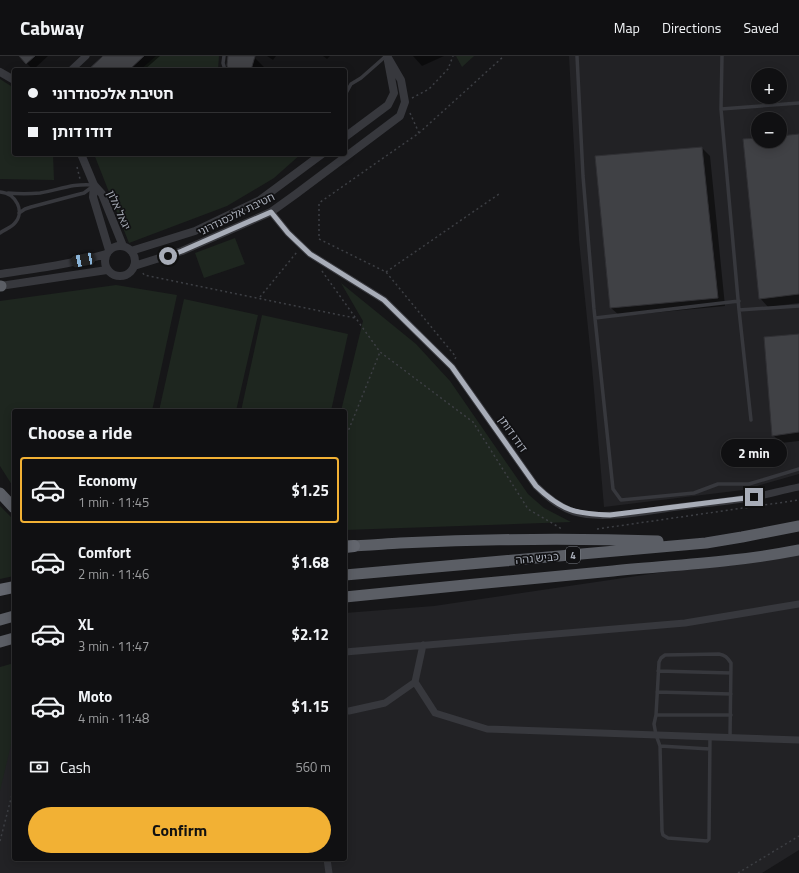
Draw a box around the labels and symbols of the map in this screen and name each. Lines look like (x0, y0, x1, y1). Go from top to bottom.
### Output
street label: יגאל אלון (103, 188, 135, 232)
street label: חטיבת אלכסנדרוני (195, 188, 277, 240)
route start (159, 247, 177, 265)
car (70, 252, 96, 268)
street label: דודו דותן (495, 412, 531, 456)
callout: 2 min (721, 439, 787, 467)
route end (745, 488, 763, 506)
road number: 4 (566, 547, 580, 563)
street label: כביש גהה (515, 548, 560, 568)

